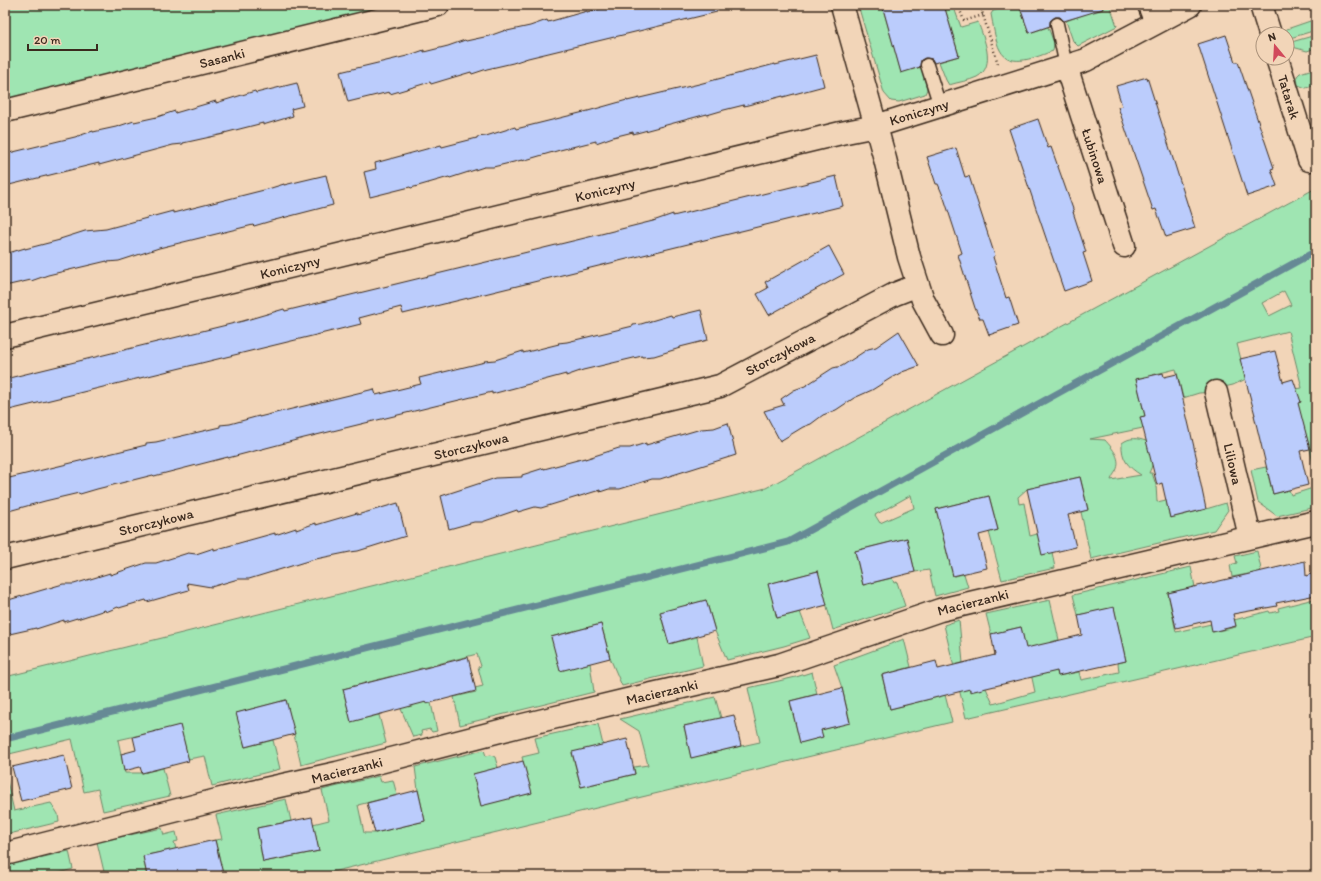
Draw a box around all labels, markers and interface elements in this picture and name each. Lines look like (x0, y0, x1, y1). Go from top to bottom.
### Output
scale bar (28, 26, 97, 52)
north arrow (1255, 26, 1295, 66)
text: N (1267, 30, 1278, 44)
text: 20 m (34, 33, 61, 47)
street label: Sasanki (197, 45, 247, 72)
street label: Tatarak (1274, 73, 1304, 122)
street label: Koniczyny (887, 95, 951, 130)
street label: Łubinowa (1078, 126, 1112, 187)
street label: Koniczyny (573, 175, 637, 206)
street label: Koniczyny (258, 252, 322, 283)
street label: Storczykowa (743, 329, 819, 380)
street label: Storczykowa (432, 429, 511, 464)
street label: Liliowa (1219, 442, 1246, 487)
street label: Storczykowa (117, 505, 196, 540)
street label: Macierzanki (936, 585, 1011, 620)
street label: Macierzanki (625, 676, 700, 709)
street label: Macierzanki (310, 753, 385, 788)

